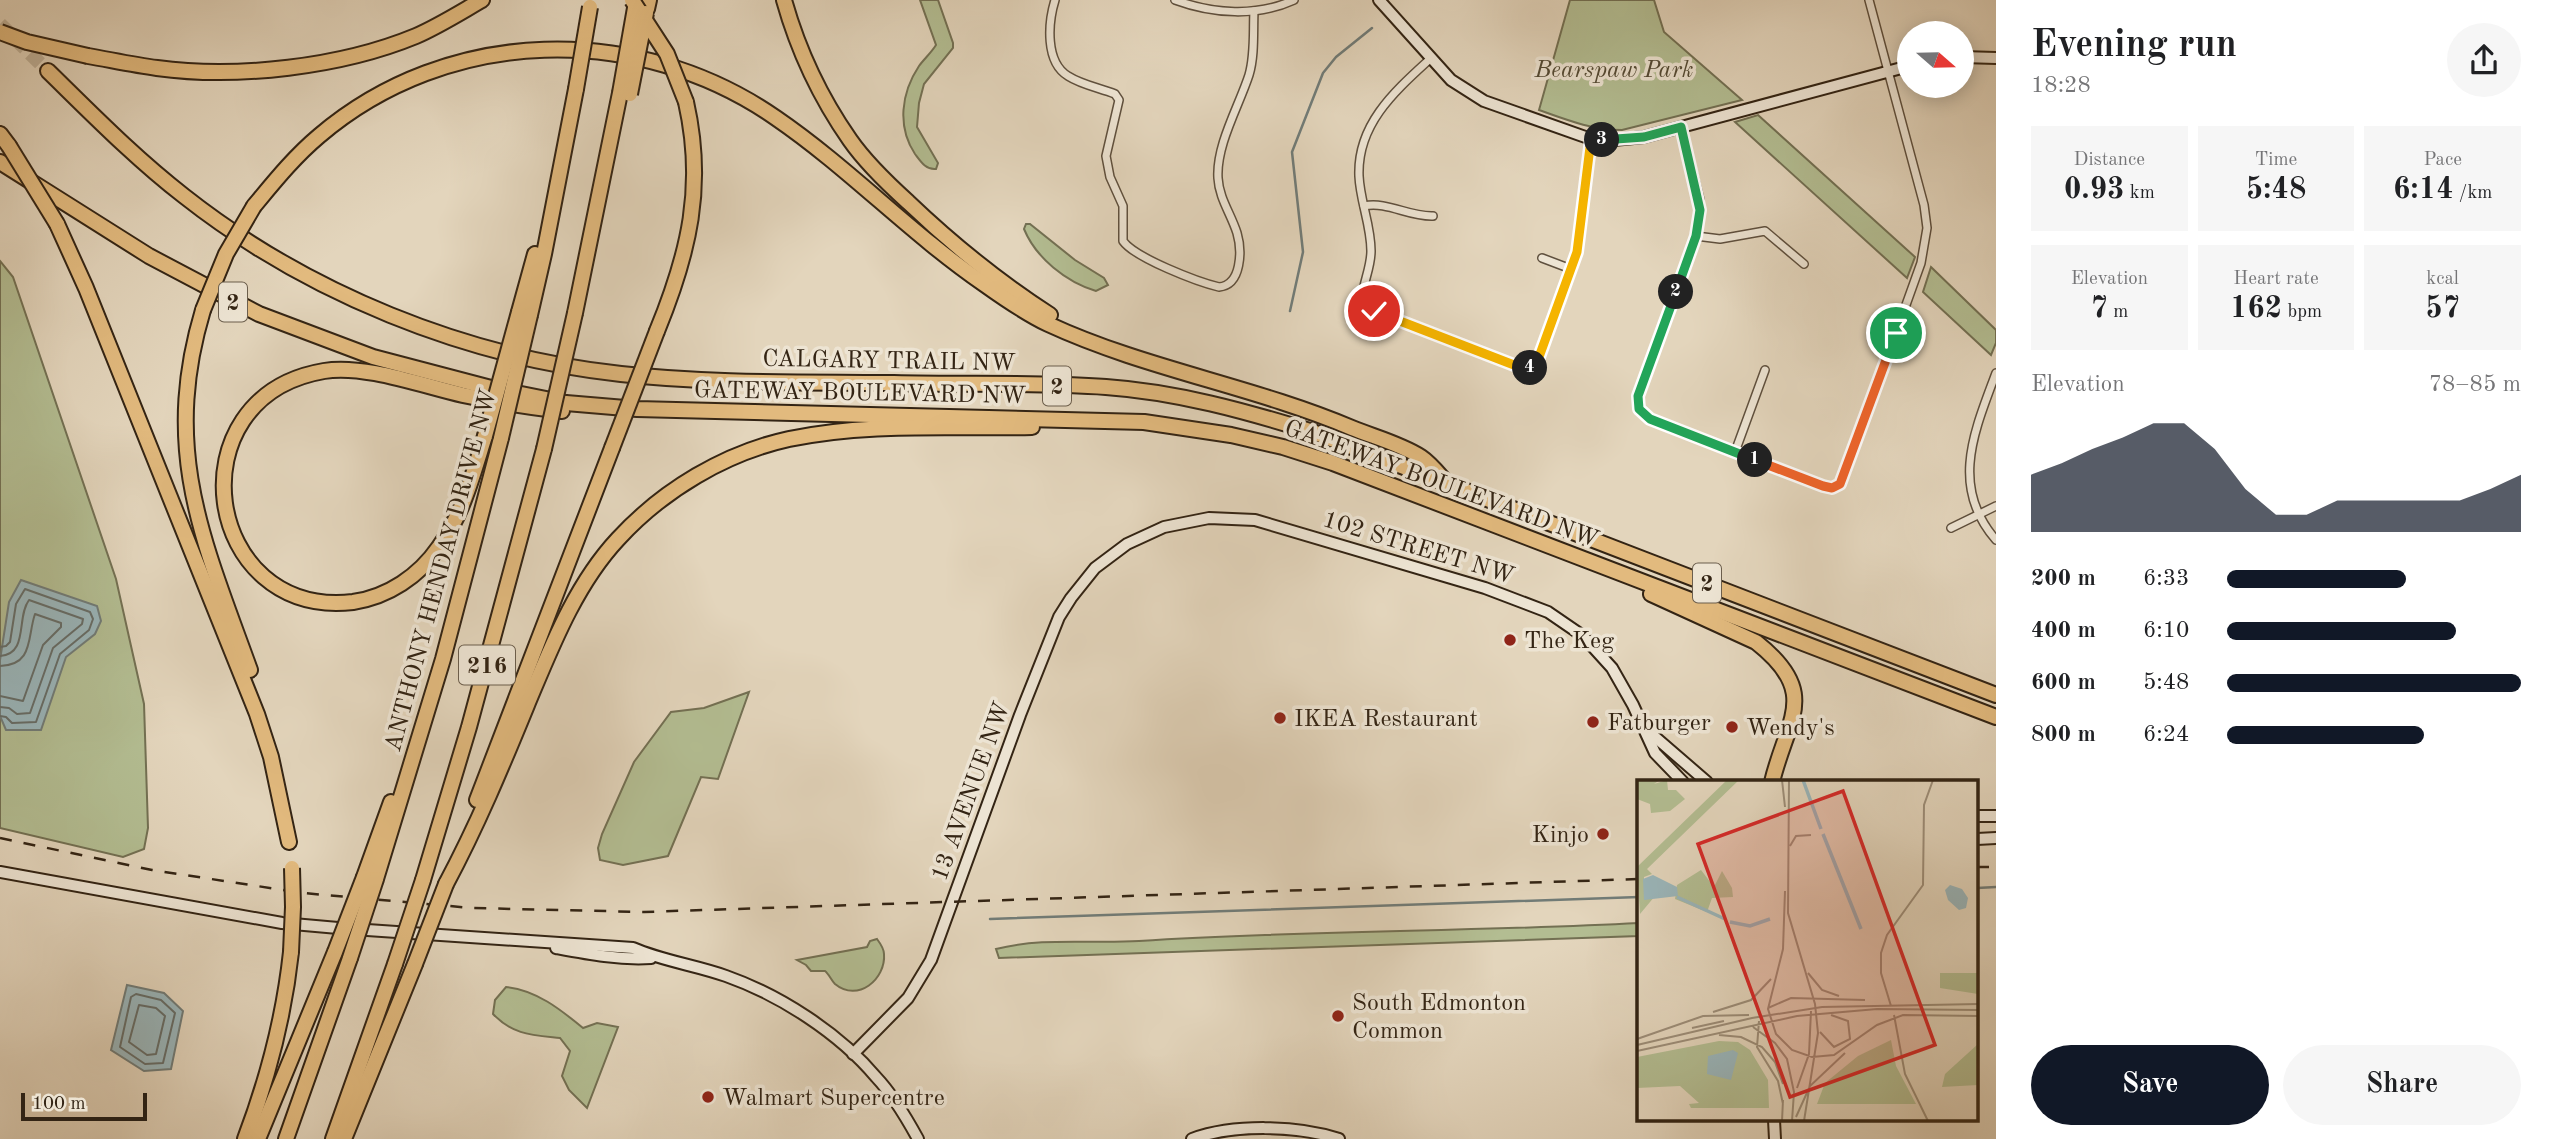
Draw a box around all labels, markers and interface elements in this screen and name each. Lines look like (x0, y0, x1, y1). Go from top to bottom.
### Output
north arrow (1897, 21, 1974, 98)
map controls (1897, 21, 1974, 98)
button: share (2447, 23, 2521, 97)
text: Evening run (2031, 27, 2237, 65)
park label: Bearspaw Park (1534, 59, 1693, 83)
text: 18:28 (2031, 74, 2091, 97)
pin: 3 (1584, 122, 1620, 158)
text: 3 (1596, 130, 1607, 149)
text: Distance (2074, 151, 2145, 170)
text: Time (2255, 151, 2297, 170)
text: Pace (2423, 151, 2462, 170)
text: 0.93 (2064, 175, 2124, 205)
text: 5:48 (2246, 175, 2306, 205)
text: 6:14 (2393, 175, 2454, 205)
text: km (2124, 184, 2155, 203)
text: /km (2454, 184, 2492, 203)
text: Elevation (2071, 270, 2148, 289)
text: Heart rate (2233, 270, 2319, 289)
text: kcal (2426, 270, 2459, 289)
pin: 2 (1658, 274, 1694, 310)
pin (1344, 281, 1404, 341)
road number: 2 (219, 282, 247, 322)
text: 2 (1670, 282, 1681, 301)
icon: check (1355, 292, 1393, 330)
text: 7 (2090, 294, 2108, 324)
text: 162 (2230, 294, 2282, 324)
text: 57 (2425, 294, 2460, 324)
pin (1866, 303, 1926, 363)
text: m (2108, 303, 2128, 322)
text: bpm (2282, 303, 2322, 322)
icon: arrive (1877, 314, 1915, 352)
street label: CALGARY TRAIL NW (762, 348, 1016, 376)
pin: 4 (1512, 350, 1548, 386)
text: 4 (1524, 358, 1535, 377)
road number: 2 (1043, 366, 1071, 406)
text: Elevation (2031, 373, 2125, 396)
text: 78–85 m (2429, 373, 2521, 396)
street label: GATEWAY BOULEVARD NW (694, 379, 1027, 409)
street label: ANTHONY HENDAY DRIVE NW (382, 386, 502, 754)
street label: GATEWAY BOULEVARD NW (1281, 417, 1602, 553)
pin: 1 (1738, 442, 1772, 477)
text: 1 (1749, 450, 1760, 469)
street label: 102 STREET NW (1320, 508, 1517, 590)
road number: 2 (1693, 564, 1721, 603)
text: 200 m (2031, 567, 2096, 590)
text: 6:33 (2143, 567, 2189, 590)
text: 400 m (2031, 619, 2096, 642)
text: 6:10 (2143, 619, 2189, 642)
place label: The Keg (1524, 630, 1614, 654)
marker: The Keg (1502, 632, 1518, 648)
road number: 216 (459, 646, 515, 684)
text: 600 m (2031, 671, 2096, 694)
text: 5:48 (2143, 671, 2189, 694)
street label: 13 AVENUE NW (928, 699, 1016, 884)
place label: IKEA Restaurant (1294, 708, 1478, 732)
marker: IKEA Restaurant (1272, 710, 1288, 726)
place label: Fatburger (1607, 712, 1711, 736)
marker: Fatburger (1585, 714, 1601, 730)
place label: Wendy's (1746, 717, 1835, 741)
marker: Wendy's (1724, 719, 1740, 735)
text: 800 m (2031, 723, 2096, 746)
text: 6:24 (2143, 723, 2189, 746)
inset map (1637, 780, 1979, 1122)
place label: Kinjo (1532, 824, 1589, 848)
marker: Kinjo (1595, 826, 1611, 842)
place label: South Edmonton Common (1352, 992, 1526, 1044)
marker: South Edmonton Common (1330, 1008, 1346, 1024)
button: Save (2031, 1045, 2269, 1125)
button: Share (2283, 1045, 2521, 1125)
place label: Walmart Supercentre (722, 1087, 945, 1111)
marker: Walmart Supercentre (700, 1089, 716, 1105)
scale bar (21, 1090, 147, 1122)
text: 100 m (32, 1095, 85, 1114)

